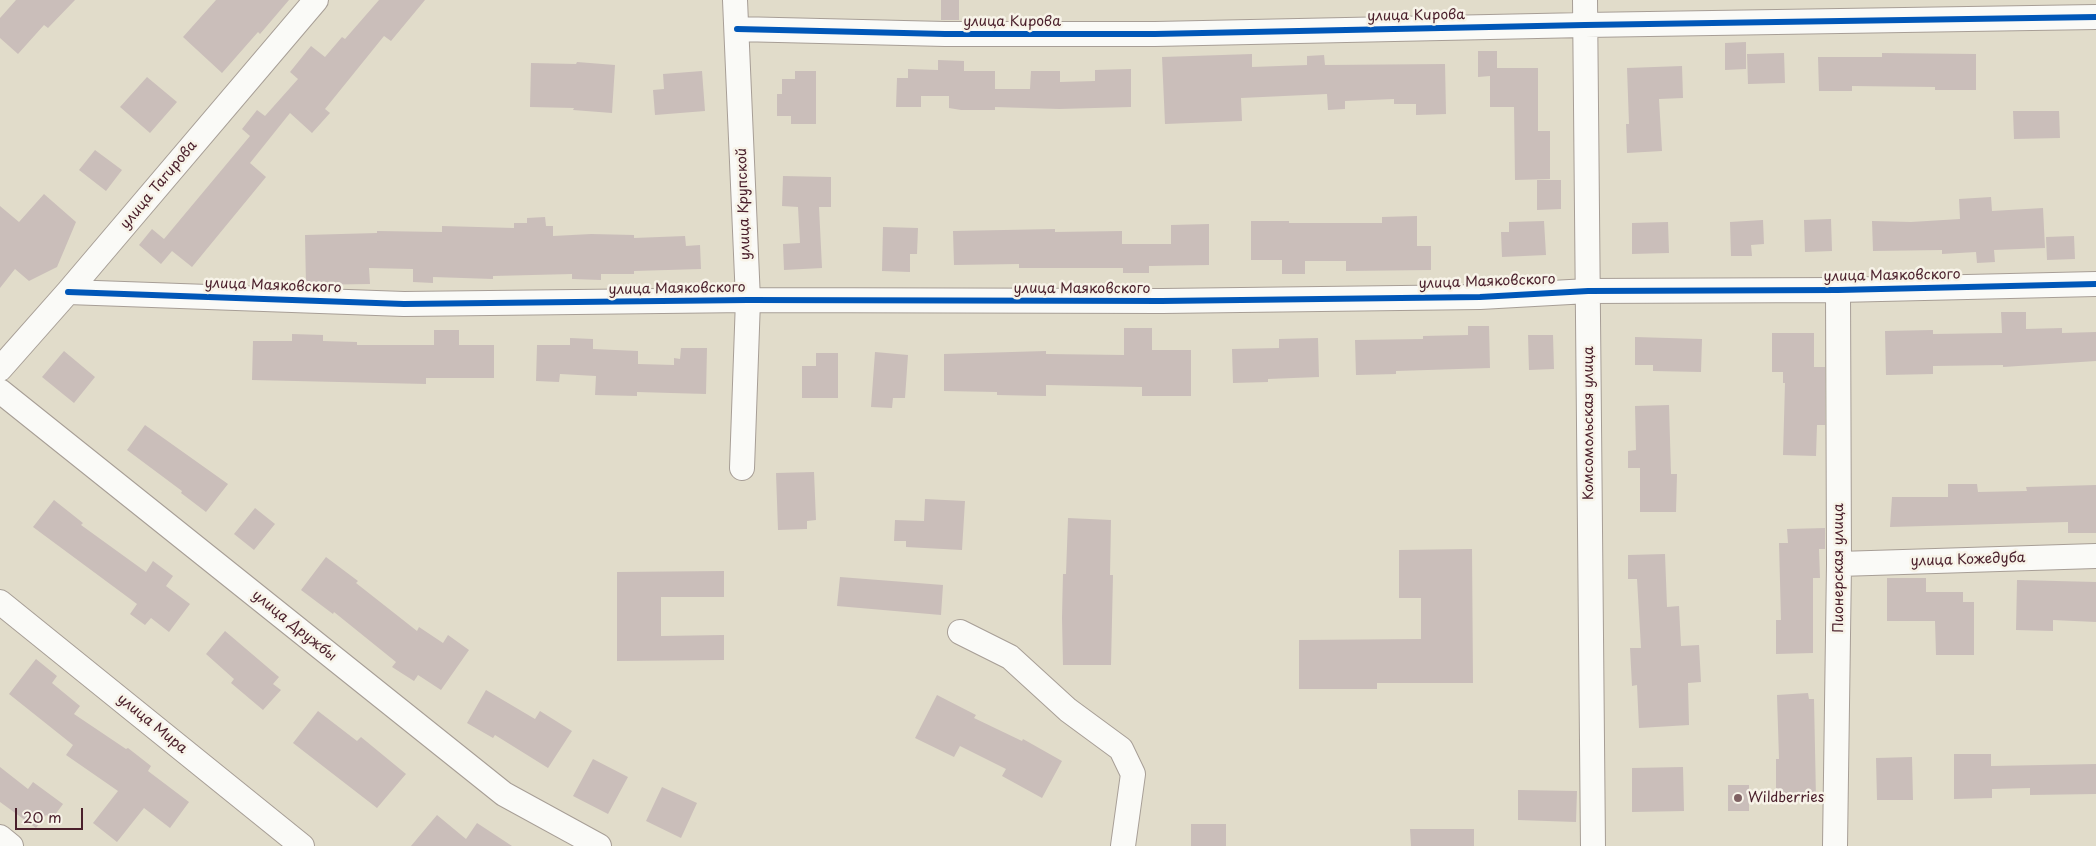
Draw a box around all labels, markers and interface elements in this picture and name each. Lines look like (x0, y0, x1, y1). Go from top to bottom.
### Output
street label: улица Кирова (1367, 7, 1465, 25)
street label: улица Кирова (963, 14, 1061, 30)
street label: улица Тагирова (117, 137, 201, 233)
street label: улица Крупской (734, 148, 754, 260)
street label: улица Маяковского (1823, 266, 1961, 286)
street label: улица Маяковского (1418, 271, 1556, 293)
street label: улица Маяковского (204, 275, 342, 297)
street label: улица Маяковского (608, 279, 746, 299)
street label: улица Маяковского (1013, 281, 1151, 297)
street label: Комсомольская улица (1581, 346, 1597, 500)
street label: Пионерская улица (1831, 503, 1847, 633)
street label: улица Кожедуба (1910, 550, 2026, 570)
street label: улица Дружбы (248, 587, 340, 665)
street label: улица Мира (114, 691, 190, 757)
place label: Wildberries (1748, 790, 1824, 806)
marker: Wildberries (1732, 792, 1744, 804)
scale bar (18, 798, 85, 830)
text: 20 m (23, 805, 62, 828)

